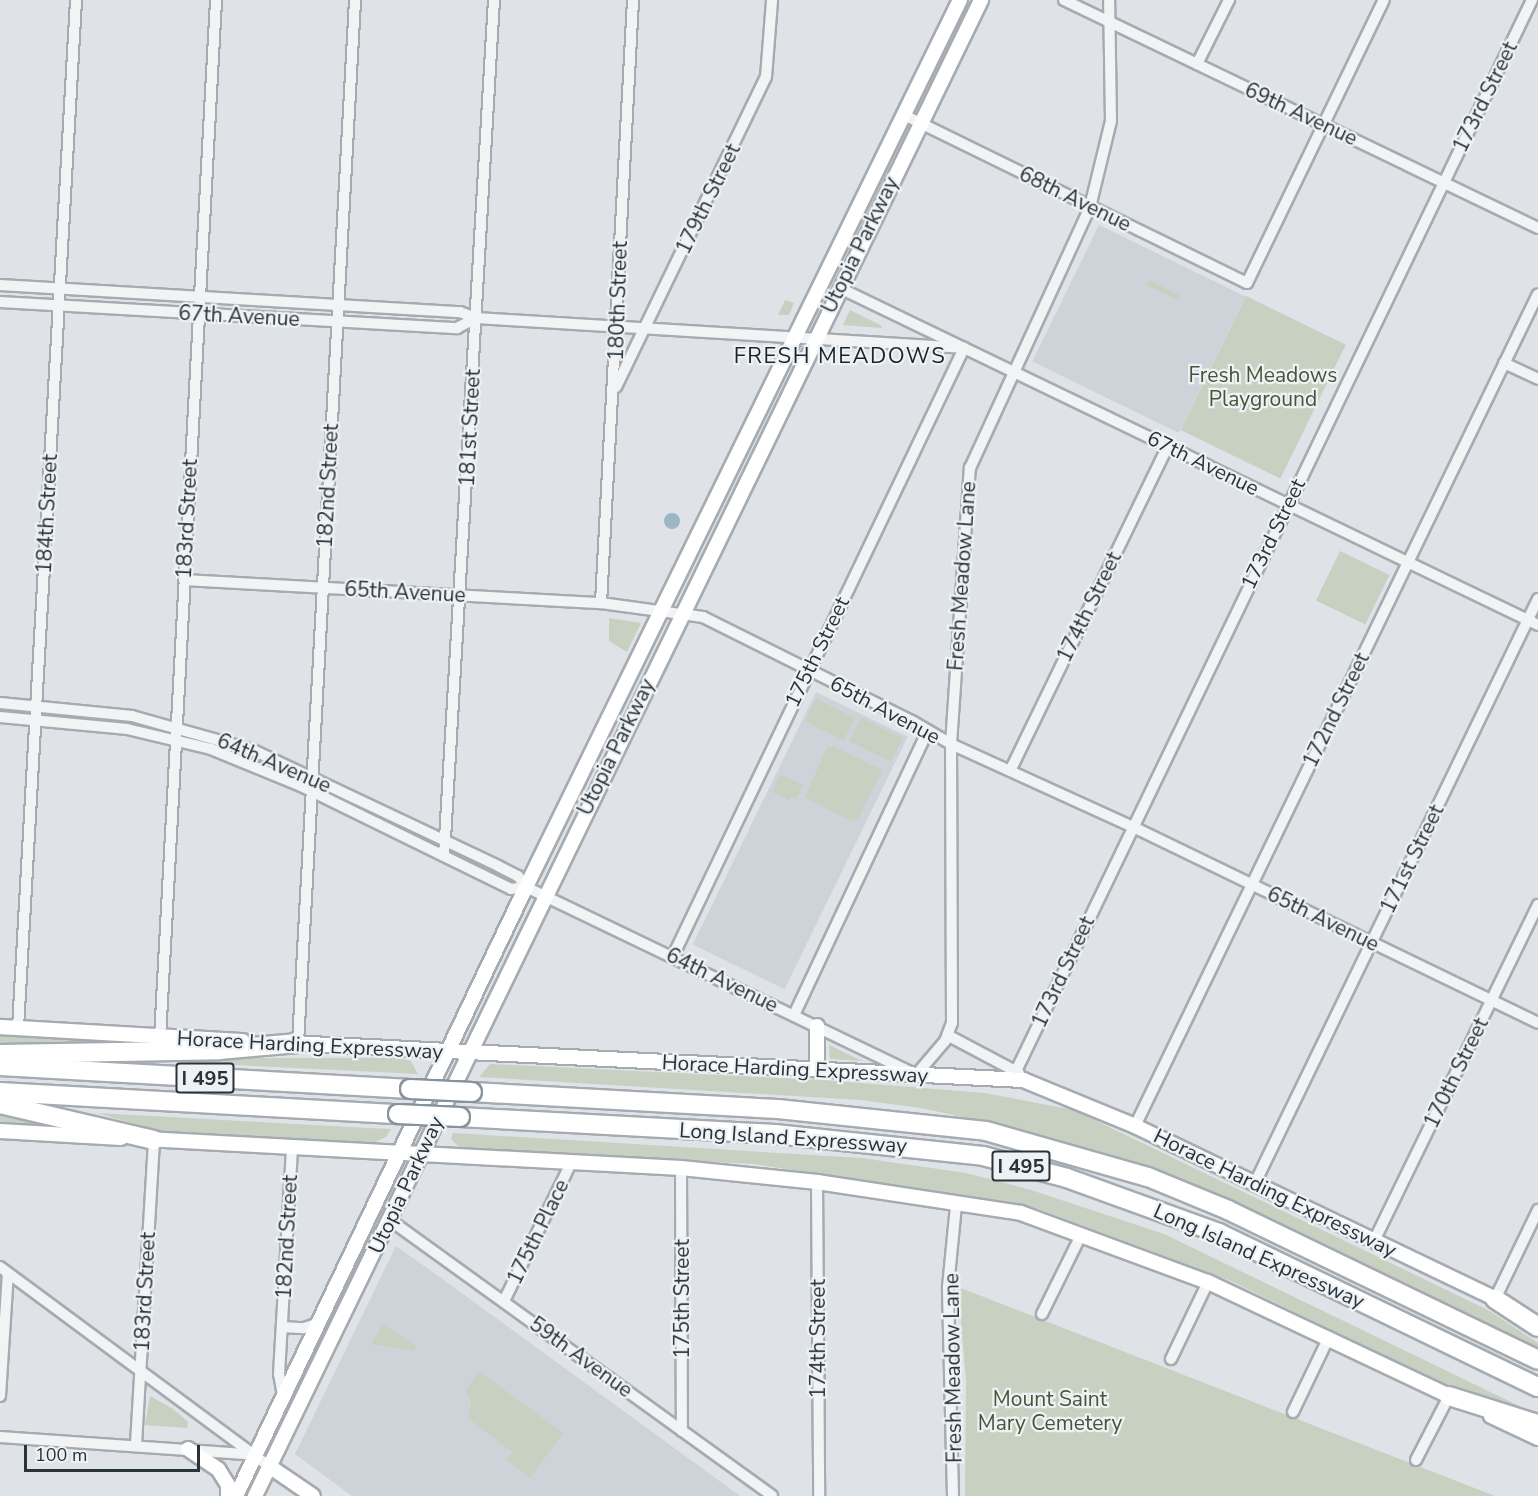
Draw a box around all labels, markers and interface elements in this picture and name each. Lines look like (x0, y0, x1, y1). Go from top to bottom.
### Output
street label: 173rd Street (1447, 37, 1523, 157)
street label: 69th Avenue (1241, 77, 1361, 151)
street label: 179th Street (670, 140, 746, 258)
street label: 68th Avenue (1015, 161, 1135, 237)
street label: Utopia Parkway (816, 173, 904, 317)
street label: 180th Street (603, 241, 633, 361)
street label: 67th Avenue (178, 300, 300, 332)
district label: FRESH MEADOWS (734, 344, 946, 370)
park label: Fresh Meadows Playground (1189, 362, 1337, 412)
street label: 181st Street (454, 369, 486, 487)
street label: 182nd Street (312, 423, 344, 549)
street label: 67th Avenue (1143, 425, 1263, 501)
street label: 184th Street (31, 454, 63, 574)
street label: 183rd Street (171, 458, 203, 580)
street label: 173rd Street (1235, 474, 1311, 594)
street label: Fresh Meadow Lane (943, 480, 981, 672)
street label: 174th Street (1051, 548, 1127, 666)
street label: 65th Avenue (344, 576, 466, 608)
street label: 175th Street (779, 593, 855, 711)
street label: 172nd Street (1297, 648, 1375, 772)
street label: 65th Avenue (826, 670, 944, 750)
street label: Utopia Parkway (572, 675, 660, 819)
street label: 64th Avenue (213, 728, 335, 798)
street label: 171st Street (1375, 801, 1449, 917)
street label: 65th Avenue (1263, 881, 1383, 957)
street label: 173rd Street (1026, 912, 1100, 1032)
street label: 64th Avenue (662, 942, 782, 1018)
street label: 170th Street (1418, 1014, 1494, 1132)
street label: Horace Harding Expressway (176, 1025, 444, 1065)
street label: Horace Harding Expressway (661, 1049, 929, 1089)
road number: I 495 (175, 1061, 235, 1095)
street label: Utopia Parkway (363, 1112, 449, 1258)
street label: Long Island Expressway (678, 1117, 908, 1159)
street label: Horace Harding Expressway (1150, 1123, 1400, 1263)
road number: I 495 (991, 1149, 1051, 1183)
street label: 182nd Street (271, 1174, 303, 1300)
street label: 175th Place (502, 1175, 574, 1289)
street label: Long Island Expressway (1150, 1198, 1368, 1314)
street label: 183rd Street (129, 1231, 161, 1353)
street label: 175th Street (669, 1239, 695, 1359)
street label: Fresh Meadow Lane (939, 1273, 967, 1463)
street label: 174th Street (805, 1279, 831, 1399)
street label: 59th Avenue (525, 1311, 637, 1403)
park label: Mount Saint Mary Cemetery (978, 1386, 1122, 1436)
scale bar (27, 1433, 202, 1471)
text: 100 m (35, 1443, 87, 1467)

